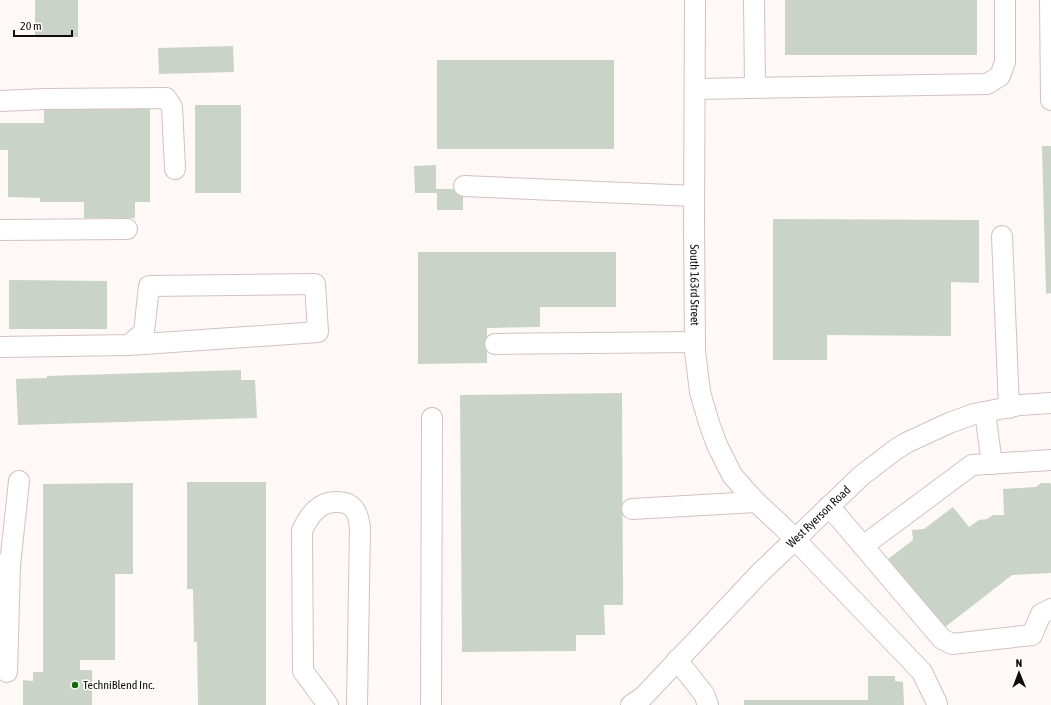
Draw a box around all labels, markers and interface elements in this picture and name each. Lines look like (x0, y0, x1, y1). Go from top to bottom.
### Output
scale bar (14, 12, 72, 38)
text: 20 m (20, 19, 42, 33)
street label: South 163rd Street (687, 244, 702, 326)
street label: West Ryerson Road (784, 483, 853, 551)
north arrow (999, 653, 1039, 693)
text: N (1015, 657, 1022, 669)
place label: TechniBlend Inc. (83, 678, 155, 692)
marker: TechniBlend Inc. (70, 680, 80, 690)

